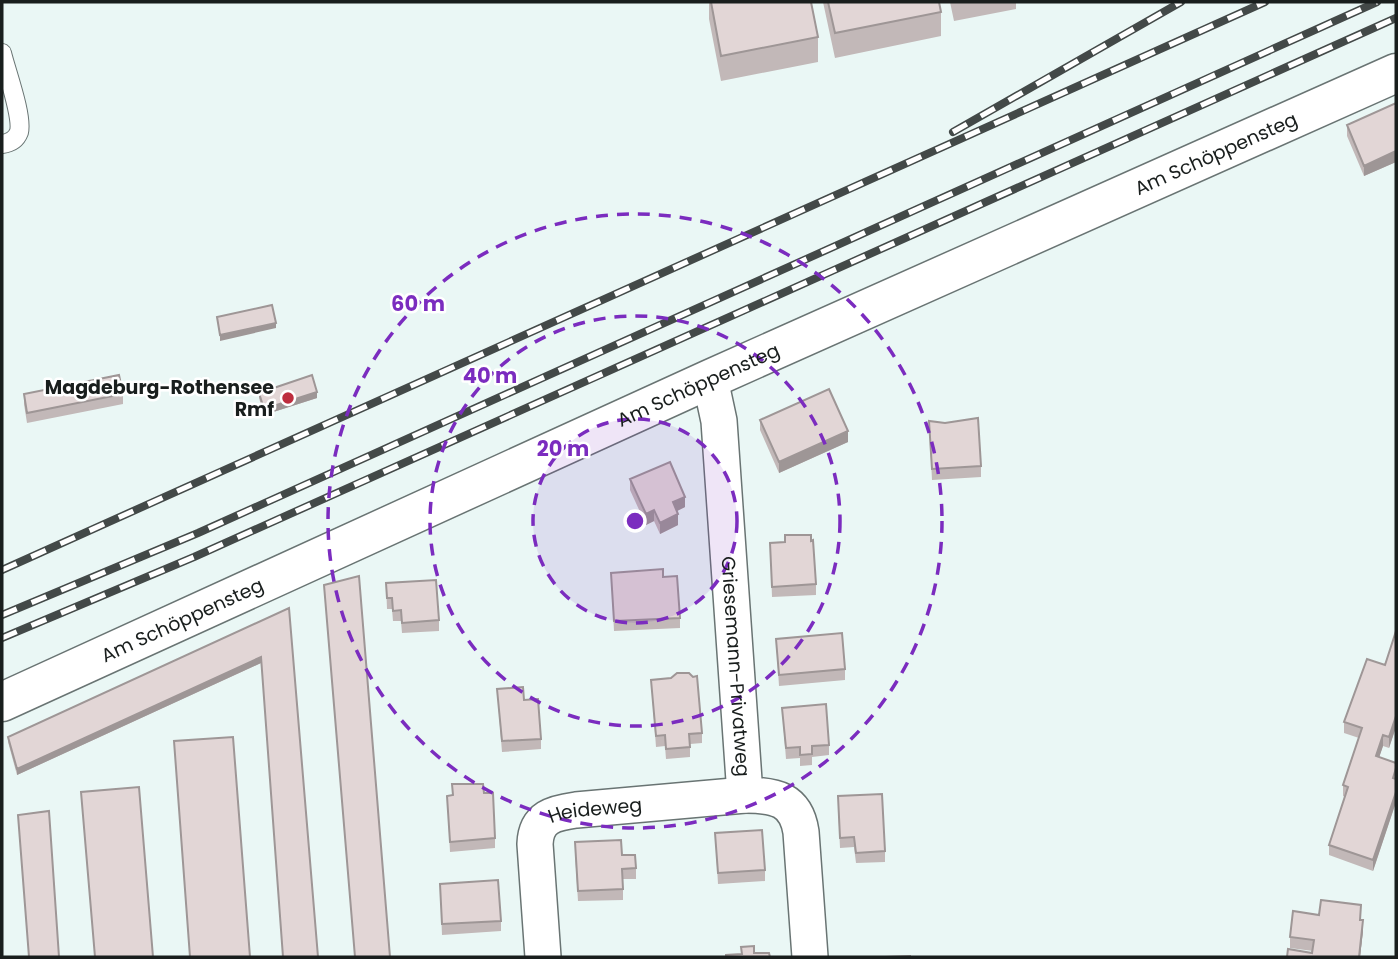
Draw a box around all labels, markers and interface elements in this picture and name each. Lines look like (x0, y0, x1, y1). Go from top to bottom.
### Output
street label: Am Schöppensteg (1130, 106, 1302, 202)
text: 60 m (391, 289, 445, 318)
street label: Am Schöppensteg (613, 337, 784, 434)
text: 40 m (463, 361, 517, 390)
place label: Magdeburg-Rothensee Rmf (45, 374, 274, 423)
marker: Magdeburg-Rothensee Rmf (280, 390, 296, 406)
text: 20 m (537, 434, 589, 463)
centre of rings (623, 509, 647, 533)
street label: Griesemann-Privatweg (714, 555, 757, 778)
street label: Am Schöppensteg (97, 572, 268, 669)
street label: Heideweg (544, 791, 643, 830)

